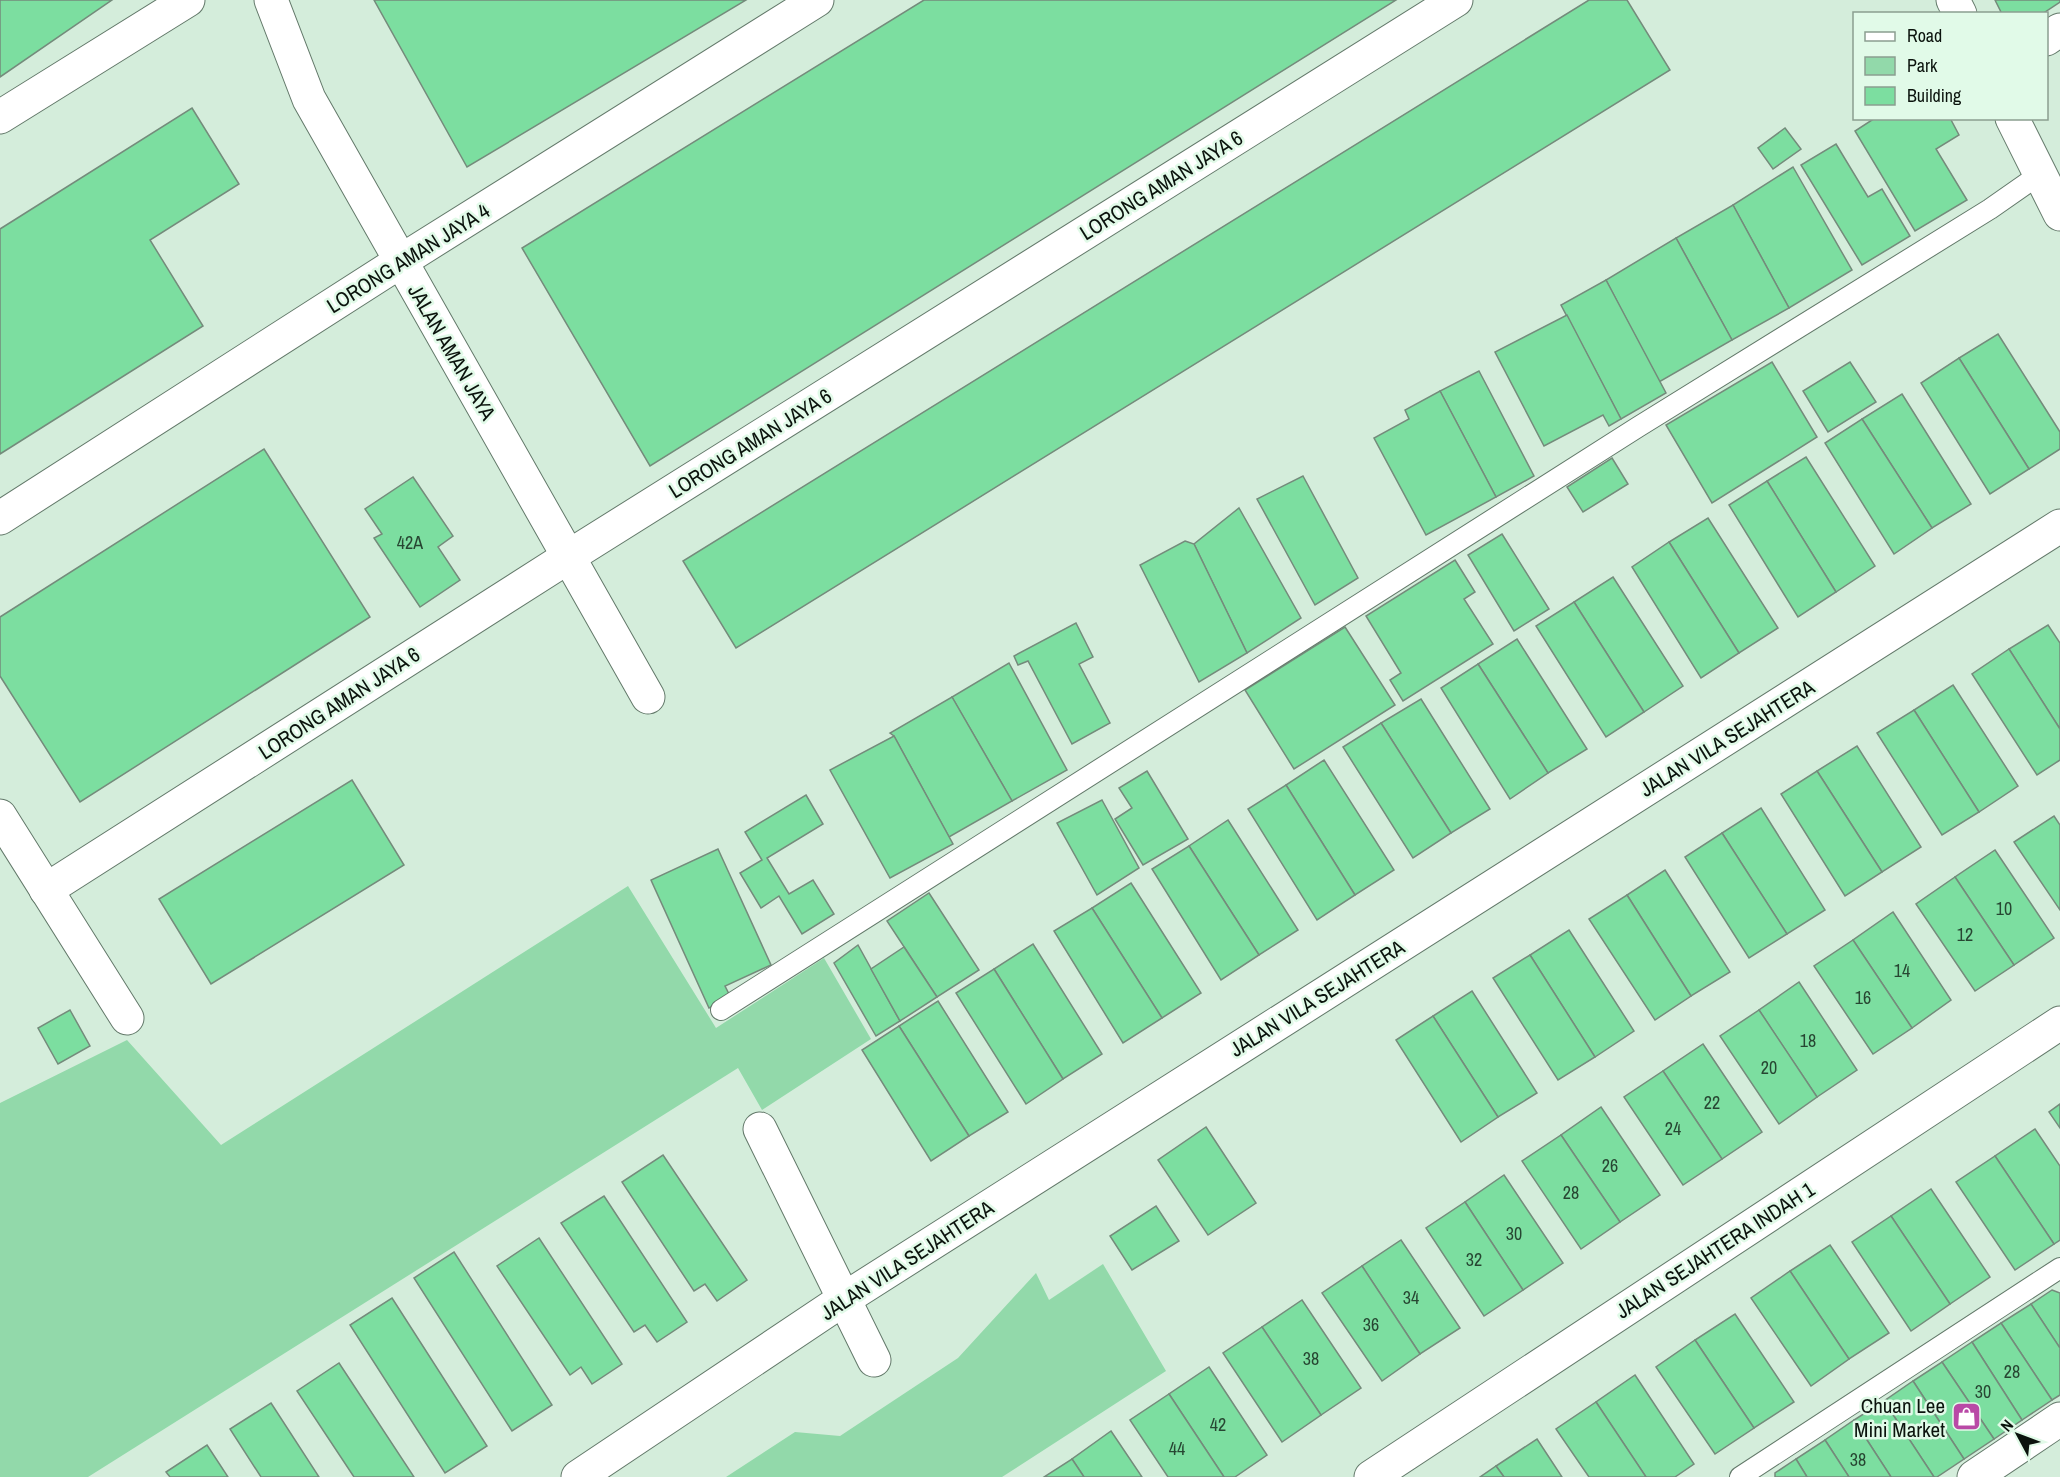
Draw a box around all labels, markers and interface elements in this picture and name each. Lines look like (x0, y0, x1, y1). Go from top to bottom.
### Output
legend (1853, 12, 2048, 120)
text: Road (1907, 23, 1942, 48)
text: Park (1907, 53, 1938, 78)
text: Building (1907, 83, 1962, 108)
street label: LORONG AMAN JAYA 6 (1074, 123, 1248, 247)
street label: LORONG AMAN JAYA 4 (321, 196, 495, 320)
street label: JALAN AMAN JAYA (401, 279, 503, 426)
street label: LORONG AMAN JAYA 6 (663, 381, 837, 505)
house number: 42A (397, 530, 423, 555)
street label: LORONG AMAN JAYA 6 (253, 640, 425, 766)
street label: JALAN VILA SEJAHTERA (1634, 672, 1820, 804)
house number: 10 (1996, 896, 2012, 921)
house number: 12 (1957, 922, 1973, 947)
street label: JALAN VILA SEJAHTERA (1224, 932, 1410, 1064)
house number: 14 (1894, 958, 1910, 983)
house number: 16 (1855, 985, 1871, 1010)
house number: 18 (1800, 1028, 1816, 1053)
house number: 20 (1761, 1055, 1777, 1080)
house number: 22 (1704, 1090, 1720, 1115)
house number: 24 (1665, 1116, 1681, 1141)
house number: 26 (1602, 1153, 1618, 1178)
street label: JALAN SEJAHTERA INDAH 1 (1610, 1175, 1820, 1325)
house number: 28 (1563, 1180, 1579, 1205)
street label: JALAN VILA SEJAHTERA (815, 1193, 1000, 1327)
house number: 30 (1506, 1221, 1522, 1246)
house number: 32 (1466, 1247, 1482, 1272)
house number: 34 (1403, 1285, 1419, 1310)
house number: 36 (1363, 1312, 1379, 1337)
house number: 38 (1303, 1346, 1319, 1371)
house number: 28 (2004, 1359, 2020, 1384)
house number: 30 (1975, 1379, 1991, 1404)
place label: Chuan Lee Mini Market (1854, 1391, 1945, 1444)
shop icon: Chuan Lee Mini Market (1950, 1401, 1982, 1433)
north arrow (1988, 1405, 2048, 1465)
house number: 42 (1210, 1412, 1226, 1437)
text: N (1995, 1414, 2018, 1436)
house number: 44 (1169, 1436, 1185, 1461)
house number: 38 (1850, 1447, 1866, 1472)

